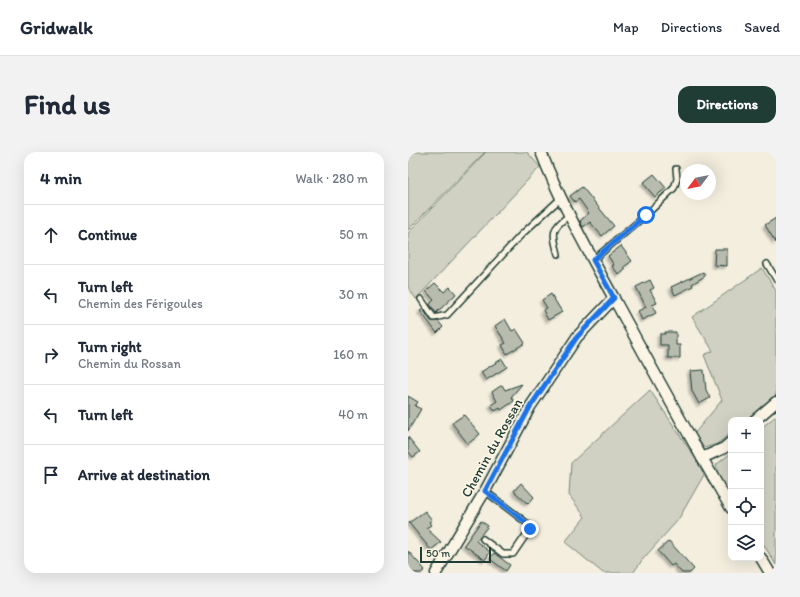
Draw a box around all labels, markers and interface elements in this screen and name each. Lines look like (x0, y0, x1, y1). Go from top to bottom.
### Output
text: Gridwalk (20, 16, 93, 39)
text: Map (613, 19, 639, 36)
text: Directions (661, 19, 722, 36)
text: Saved (744, 19, 780, 36)
button: Directions (678, 86, 776, 123)
text: Find us (24, 87, 111, 121)
north arrow (680, 164, 716, 200)
text: 4 min (40, 168, 82, 188)
text: Walk · 280 m (295, 171, 368, 186)
route start (637, 206, 655, 224)
icon: ahead (40, 224, 62, 246)
text: Continue (78, 226, 137, 244)
text: 50 m (339, 227, 368, 242)
text: Turn left (78, 278, 133, 296)
icon: left (40, 284, 62, 306)
text: 30 m (339, 287, 368, 302)
text: Chemin des Férigoules (78, 296, 203, 311)
text: Turn right (78, 338, 142, 356)
icon: right (40, 344, 62, 366)
text: 160 m (333, 347, 368, 362)
text: Chemin du Rossan (78, 356, 181, 371)
street label: Chemin du Rossan (458, 395, 526, 501)
icon: left (40, 404, 62, 426)
text: Turn left (78, 406, 133, 424)
text: 40 m (338, 407, 368, 422)
map controls (728, 417, 764, 561)
button: + (728, 417, 764, 453)
button: − (728, 453, 764, 489)
icon: arrive (40, 464, 62, 486)
text: Arrive at destination (78, 466, 210, 484)
button: locate (728, 489, 764, 525)
route end (521, 520, 539, 538)
button: layers (728, 525, 764, 561)
scale bar (420, 545, 491, 564)
text: 50 m (426, 547, 450, 560)

